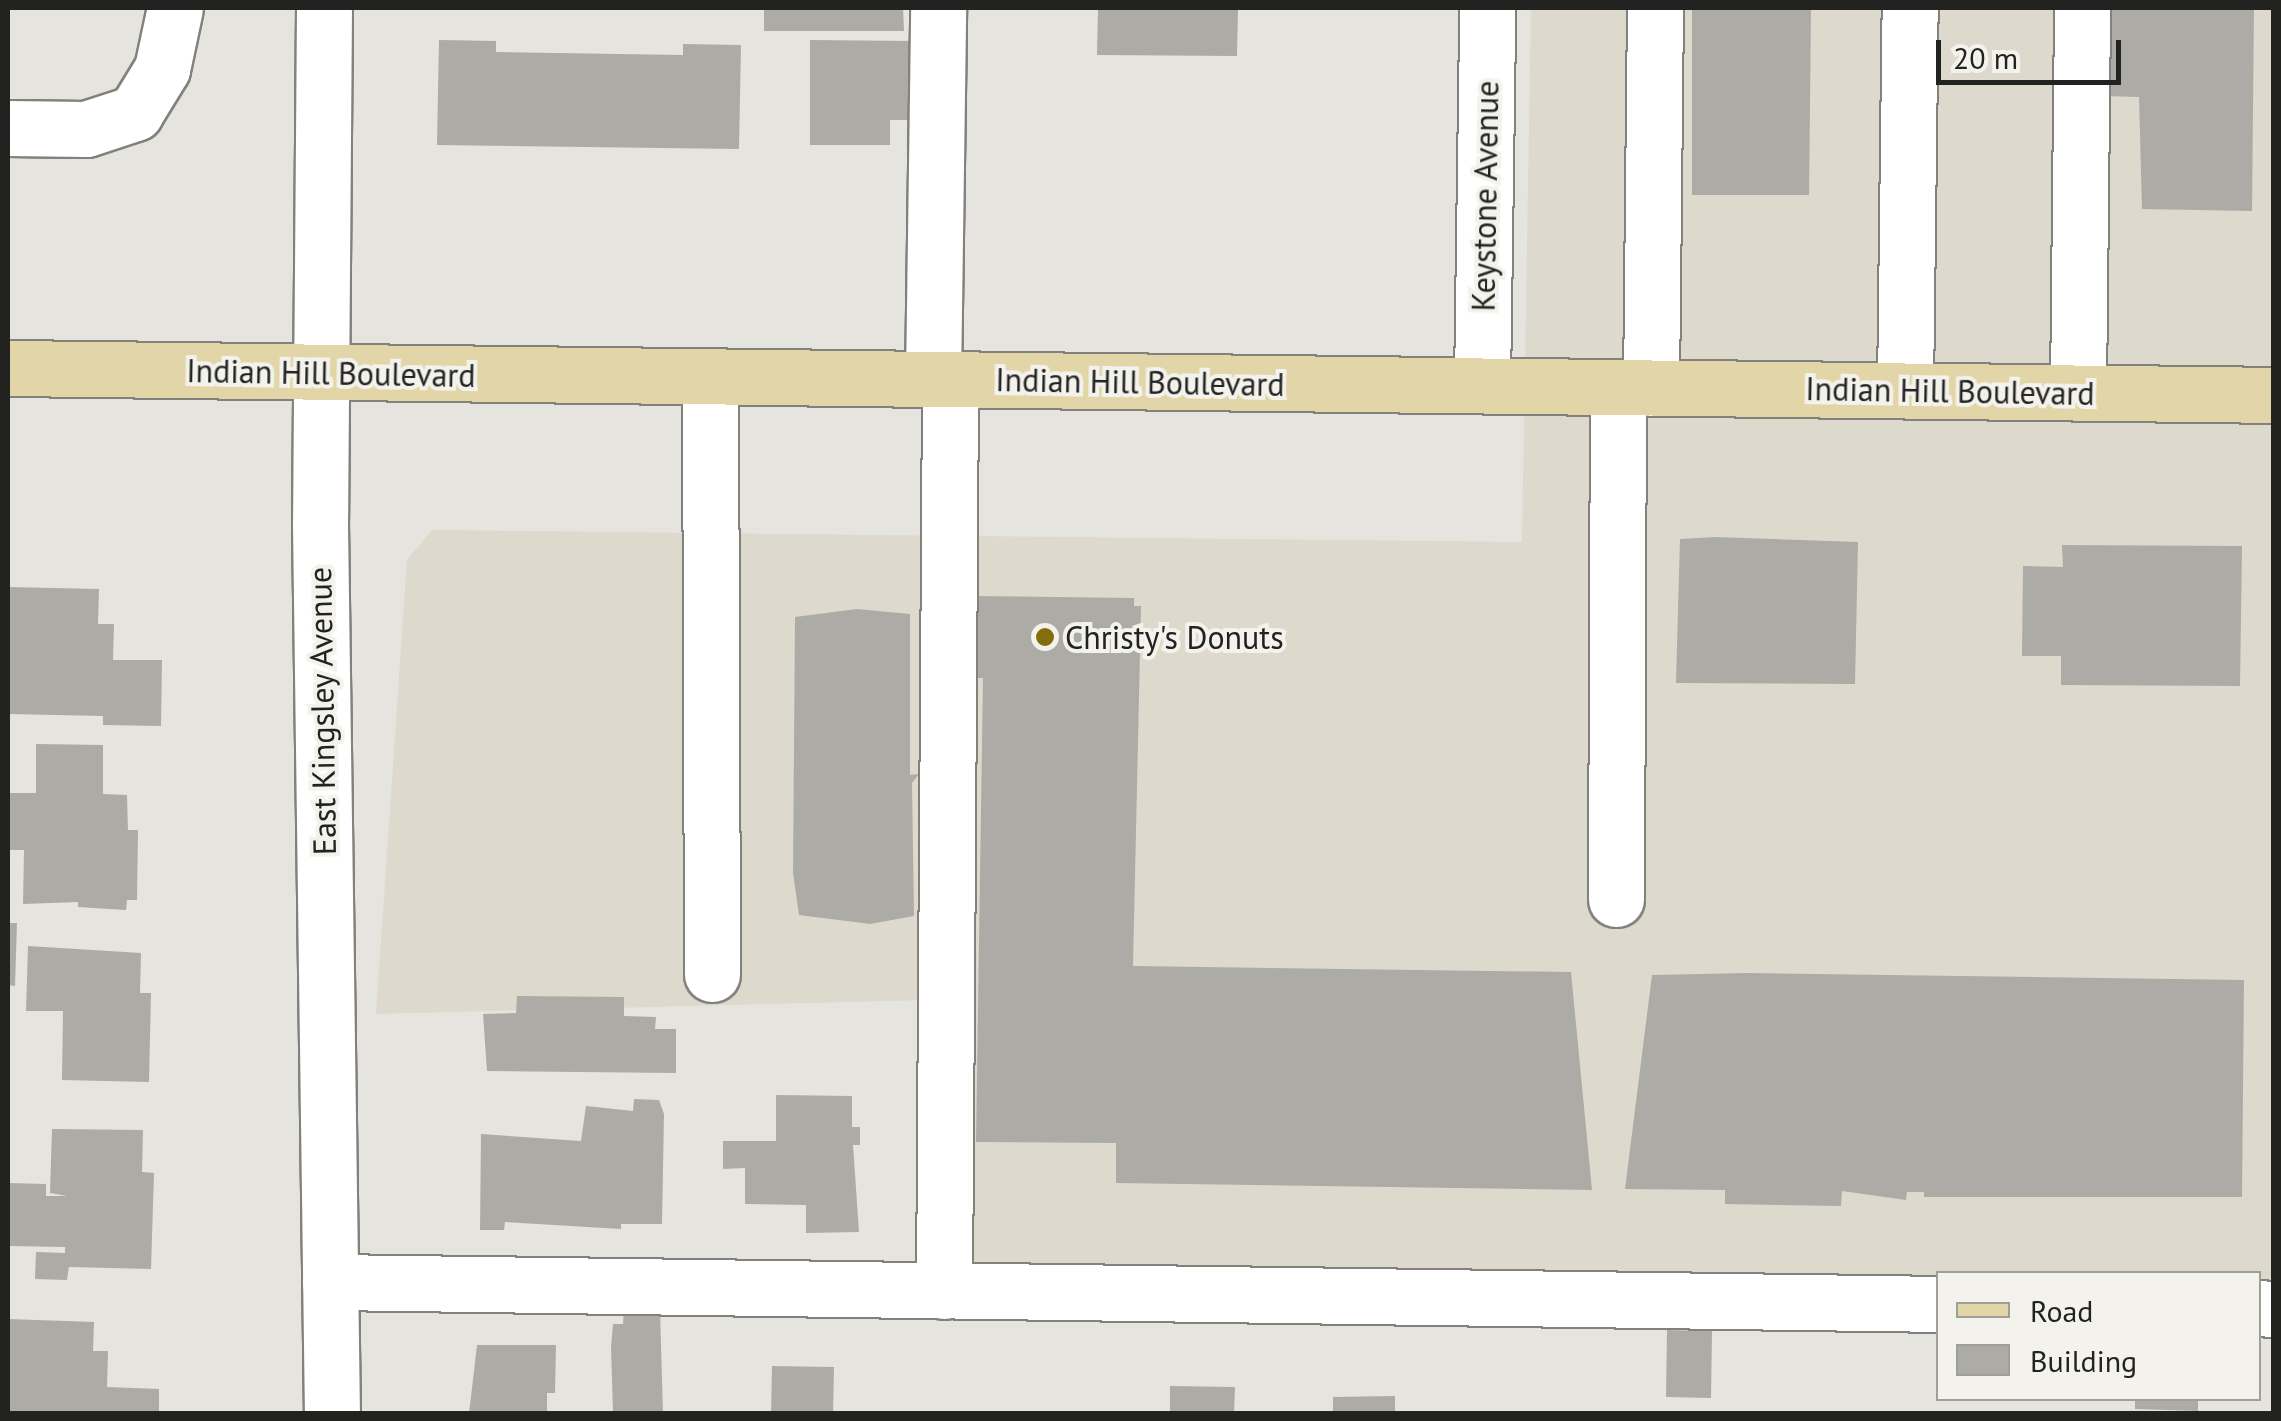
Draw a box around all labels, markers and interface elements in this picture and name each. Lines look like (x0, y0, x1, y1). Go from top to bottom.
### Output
scale bar (1941, 20, 2126, 82)
text: 20 m (1953, 38, 2018, 77)
street label: Keystone Avenue (1464, 80, 1506, 312)
street label: Indian Hill Boulevard (186, 351, 476, 395)
street label: Indian Hill Boulevard (995, 360, 1285, 404)
street label: Indian Hill Boulevard (1805, 369, 2095, 413)
street label: East Kingsley Avenue (300, 565, 344, 857)
place label: Christy's Donuts (1065, 618, 1284, 656)
marker: Christy's Donuts (1034, 626, 1056, 648)
legend (1936, 1271, 2261, 1401)
text: Road (2030, 1291, 2094, 1330)
text: Building (2030, 1341, 2137, 1380)

